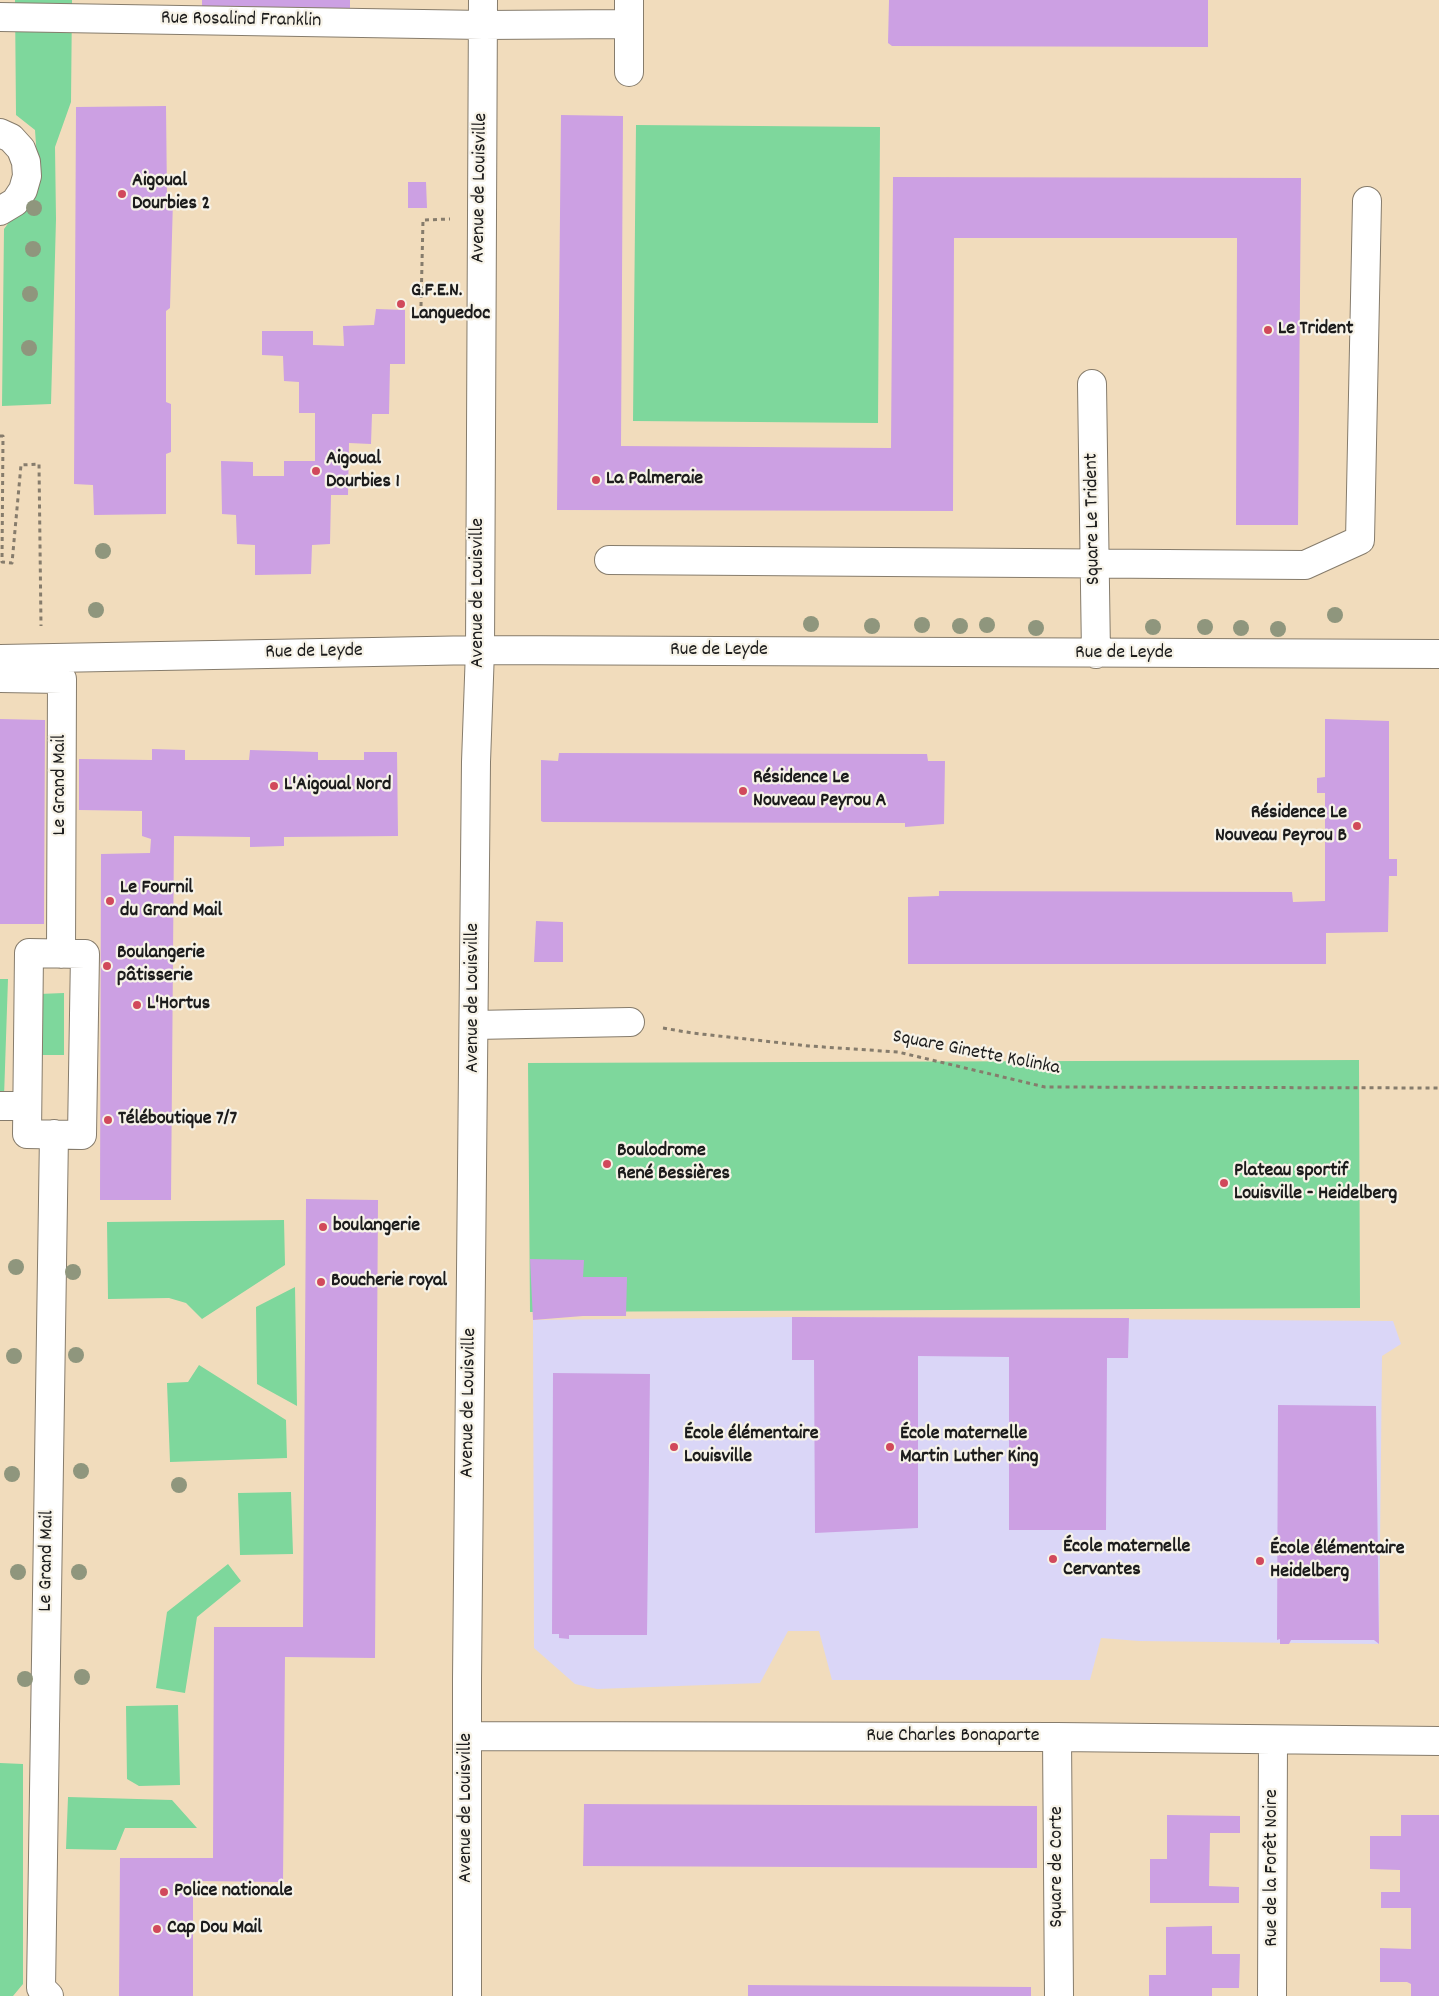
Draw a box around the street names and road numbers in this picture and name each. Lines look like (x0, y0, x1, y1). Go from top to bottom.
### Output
street label: Rue Rosalind Franklin (160, 8, 322, 34)
street label: Avenue de Louisville (468, 113, 494, 263)
street label: Square Le Trident (1081, 453, 1107, 585)
street label: Avenue de Louisville (467, 518, 491, 668)
street label: Rue de Leyde (670, 639, 768, 663)
street label: Rue de Leyde (265, 640, 363, 666)
street label: Rue de Leyde (1075, 642, 1173, 666)
street label: Le Grand Mail (49, 734, 73, 836)
street label: Avenue de Louisville (462, 923, 486, 1073)
street label: Square Ginette Kolinka (890, 1026, 1062, 1082)
street label: Avenue de Louisville (457, 1328, 483, 1478)
street label: Le Grand Mail (35, 1510, 61, 1612)
street label: Rue Charles Bonaparte (866, 1725, 1040, 1749)
street label: Avenue de Louisville (455, 1733, 479, 1883)
street label: Rue de la Forêt Noire (1261, 1789, 1285, 1947)
street label: Square de Corte (1046, 1806, 1070, 1928)

